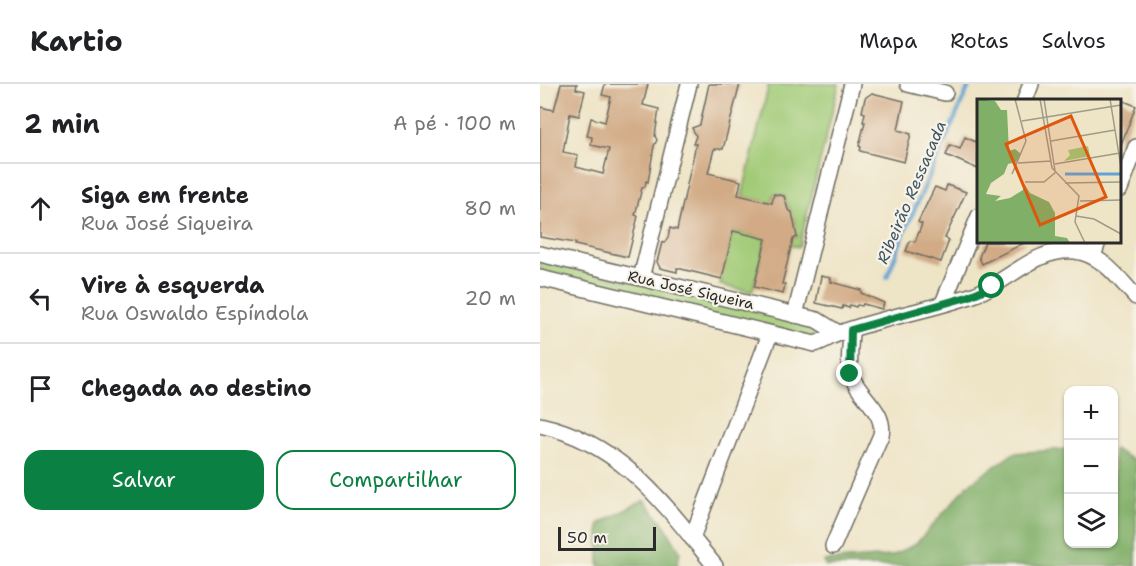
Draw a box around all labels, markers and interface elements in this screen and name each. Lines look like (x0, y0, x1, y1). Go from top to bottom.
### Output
text: Kartio (30, 22, 123, 60)
text: Mapa (859, 27, 917, 55)
text: Rotas (950, 27, 1009, 55)
text: Salvos (1042, 27, 1106, 55)
inset map (977, 99, 1121, 243)
text: 2 min (24, 106, 100, 141)
text: A pé · 100 m (393, 110, 516, 136)
water label: Ribeirão Ressacada (872, 117, 951, 267)
text: Siga em frente (81, 181, 249, 210)
icon: ahead (24, 192, 57, 225)
text: 80 m (464, 195, 516, 221)
text: Rua José Siqueira (81, 210, 253, 236)
street label: Rua José Siqueira (626, 266, 757, 314)
text: Vire à esquerda (81, 271, 264, 300)
route start (978, 272, 1004, 298)
icon: left (24, 282, 57, 315)
text: 20 m (465, 285, 516, 311)
text: Rua Oswaldo Espíndola (81, 300, 308, 326)
route end (836, 360, 862, 386)
icon: arrive (24, 372, 57, 405)
text: Chegada ao destino (81, 374, 312, 403)
map controls (1064, 386, 1118, 548)
button: + (1064, 386, 1118, 440)
button: − (1064, 440, 1118, 494)
button: Salvar (24, 450, 264, 510)
button: Compartilhar (276, 450, 516, 510)
button: layers (1064, 494, 1118, 548)
scale bar (558, 524, 656, 552)
text: 50 m (567, 527, 607, 548)

